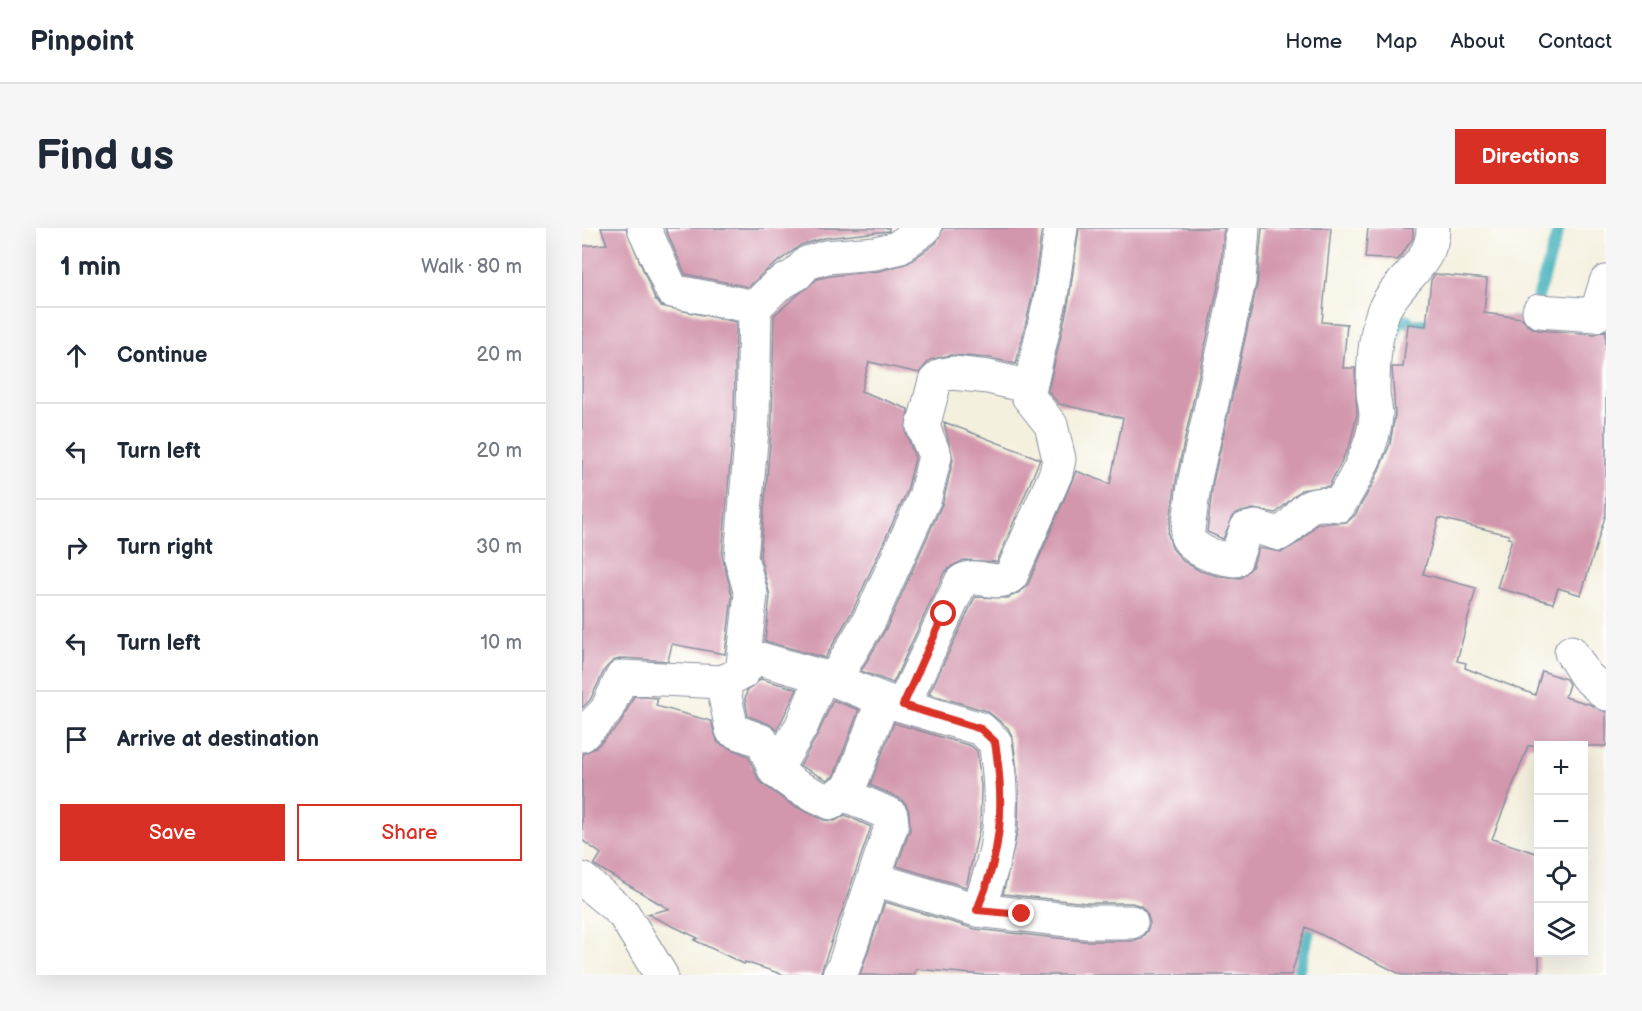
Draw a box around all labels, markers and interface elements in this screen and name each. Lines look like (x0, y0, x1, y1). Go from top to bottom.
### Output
text: Pinpoint (30, 25, 134, 58)
text: Home (1285, 29, 1342, 54)
text: Map (1375, 29, 1417, 54)
text: About (1450, 29, 1505, 54)
text: Contact (1538, 29, 1612, 54)
button: Directions (1455, 129, 1606, 184)
text: Find us (36, 131, 174, 182)
text: 1 min (60, 252, 121, 283)
text: Walk · 80 m (421, 255, 522, 279)
icon: ahead (60, 339, 93, 372)
text: Continue (117, 342, 207, 369)
text: 20 m (477, 343, 522, 367)
icon: left (60, 435, 93, 468)
text: Turn left (117, 438, 201, 465)
text: 20 m (477, 439, 522, 463)
icon: right (60, 531, 93, 564)
text: Turn right (117, 534, 213, 561)
text: 30 m (476, 535, 522, 559)
route start (930, 600, 956, 626)
icon: left (60, 627, 93, 660)
text: Turn left (117, 630, 201, 657)
text: 10 m (481, 631, 522, 655)
icon: arrive (60, 723, 93, 756)
text: Arrive at destination (117, 726, 319, 753)
map controls (1534, 741, 1588, 957)
button: + (1534, 741, 1588, 795)
button: − (1534, 795, 1588, 849)
button: Save (60, 804, 285, 861)
button: Share (297, 804, 522, 861)
button: locate (1534, 849, 1588, 903)
route end (1008, 900, 1034, 926)
button: layers (1534, 903, 1588, 957)

